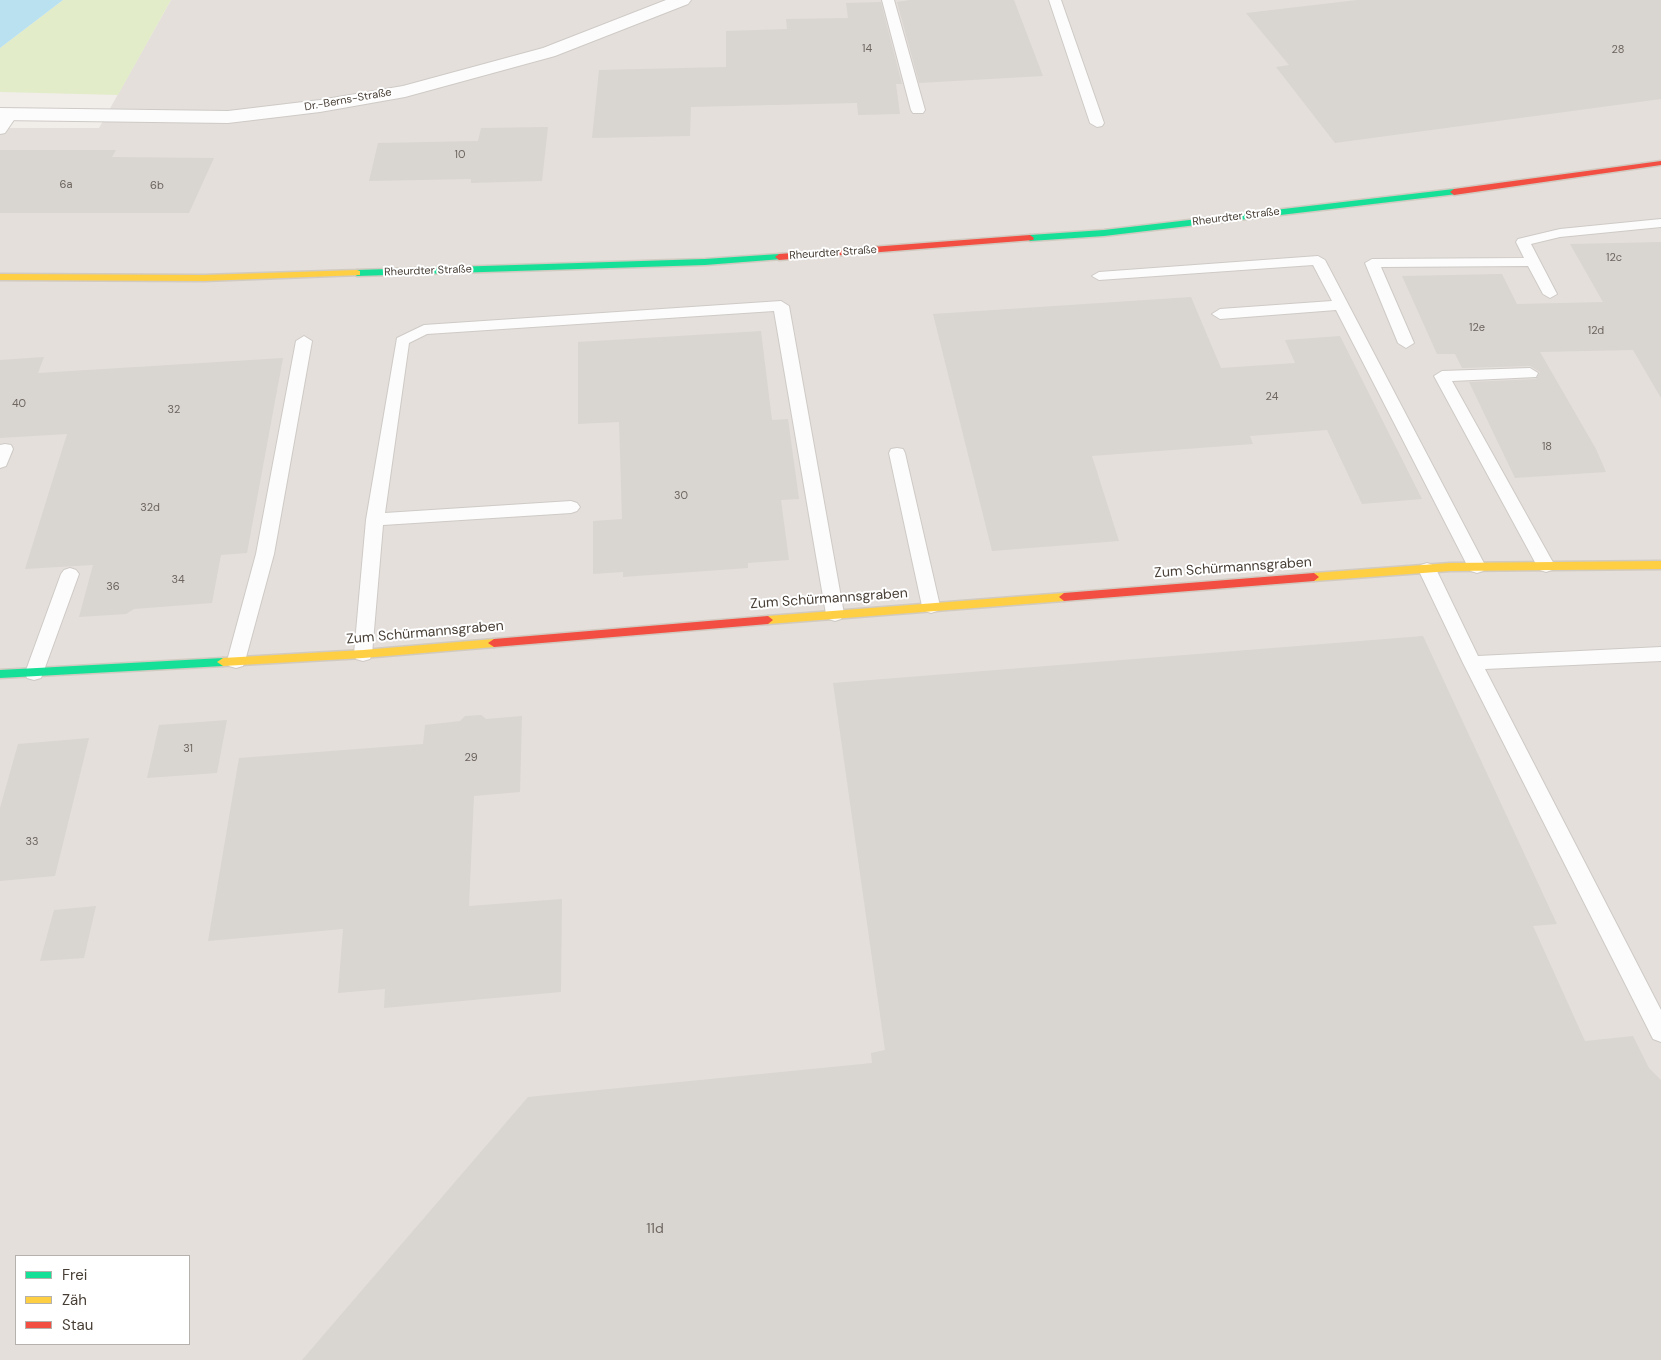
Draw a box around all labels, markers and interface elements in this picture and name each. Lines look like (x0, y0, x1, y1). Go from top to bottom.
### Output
house number: 14 (862, 42, 872, 56)
house number: 28 (1612, 43, 1624, 57)
street label: Dr.-Berns-Straße (303, 86, 393, 114)
house number: 10 (455, 148, 465, 162)
house number: 6a (60, 178, 72, 192)
house number: 6b (150, 179, 164, 193)
street label: Rheurdter Straße (1192, 205, 1280, 229)
street label: Rheurdter Straße (789, 243, 877, 263)
house number: 12c (1606, 251, 1622, 265)
street label: Rheurdter Straße (384, 263, 472, 279)
house number: 12e (1469, 321, 1485, 335)
house number: 12d (1588, 324, 1604, 338)
house number: 24 (1266, 390, 1278, 404)
house number: 40 (12, 397, 26, 411)
house number: 32 (168, 403, 180, 417)
house number: 18 (1542, 440, 1552, 454)
house number: 30 (674, 489, 688, 503)
house number: 32d (140, 501, 160, 515)
street label: Zum Schürmannsgraben (1154, 554, 1312, 582)
house number: 34 (171, 573, 185, 587)
house number: 36 (106, 580, 120, 594)
street label: Zum Schürmannsgraben (750, 585, 908, 613)
street label: Zum Schürmannsgraben (346, 618, 504, 648)
house number: 31 (183, 742, 193, 756)
house number: 29 (464, 751, 478, 765)
house number: 33 (25, 835, 39, 849)
house number: 11d (646, 1221, 664, 1237)
legend (15, 1255, 190, 1345)
text: Frei (62, 1265, 87, 1285)
text: Zäh (62, 1290, 87, 1310)
text: Stau (62, 1315, 93, 1335)

